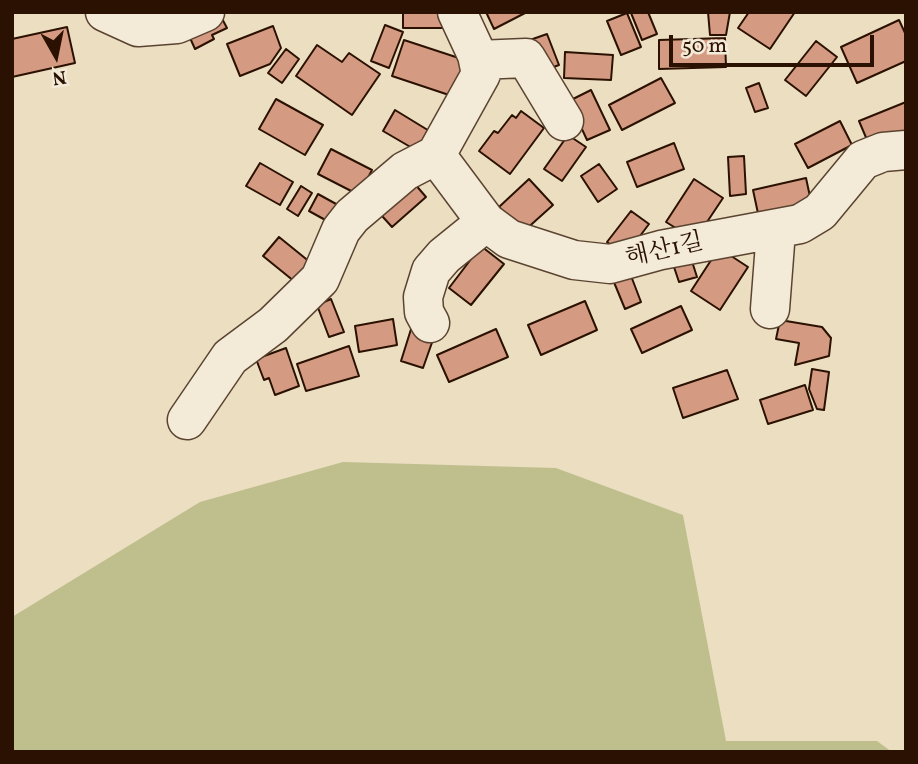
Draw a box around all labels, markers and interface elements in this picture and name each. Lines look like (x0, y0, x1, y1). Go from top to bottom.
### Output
north arrow (21, 21, 91, 91)
scale bar (673, 21, 878, 65)
text: 50 m (682, 32, 727, 61)
text: N (50, 63, 68, 91)
street label: 해산1길 (623, 229, 707, 275)

